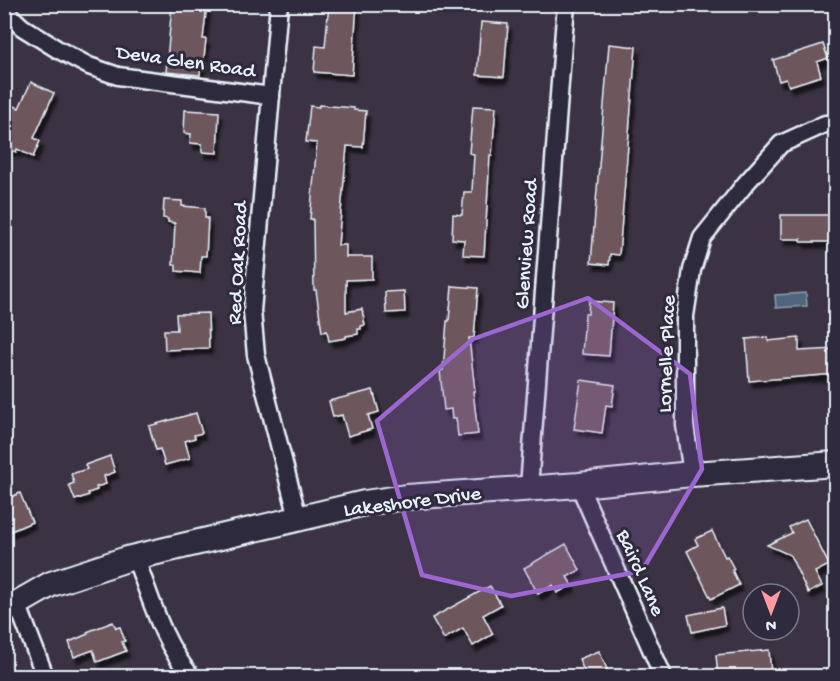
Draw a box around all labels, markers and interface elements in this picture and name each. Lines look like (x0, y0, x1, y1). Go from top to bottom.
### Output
street label: Deva Glen Road (112, 41, 258, 86)
street label: Glenview Road (511, 177, 546, 310)
street label: Red Oak Road (224, 199, 255, 326)
street label: Lornelle Place (654, 294, 683, 413)
street label: Lakeshore Drive (342, 482, 484, 524)
street label: Baird Lane (608, 525, 669, 622)
north arrow (741, 582, 801, 642)
text: N (765, 614, 776, 633)

